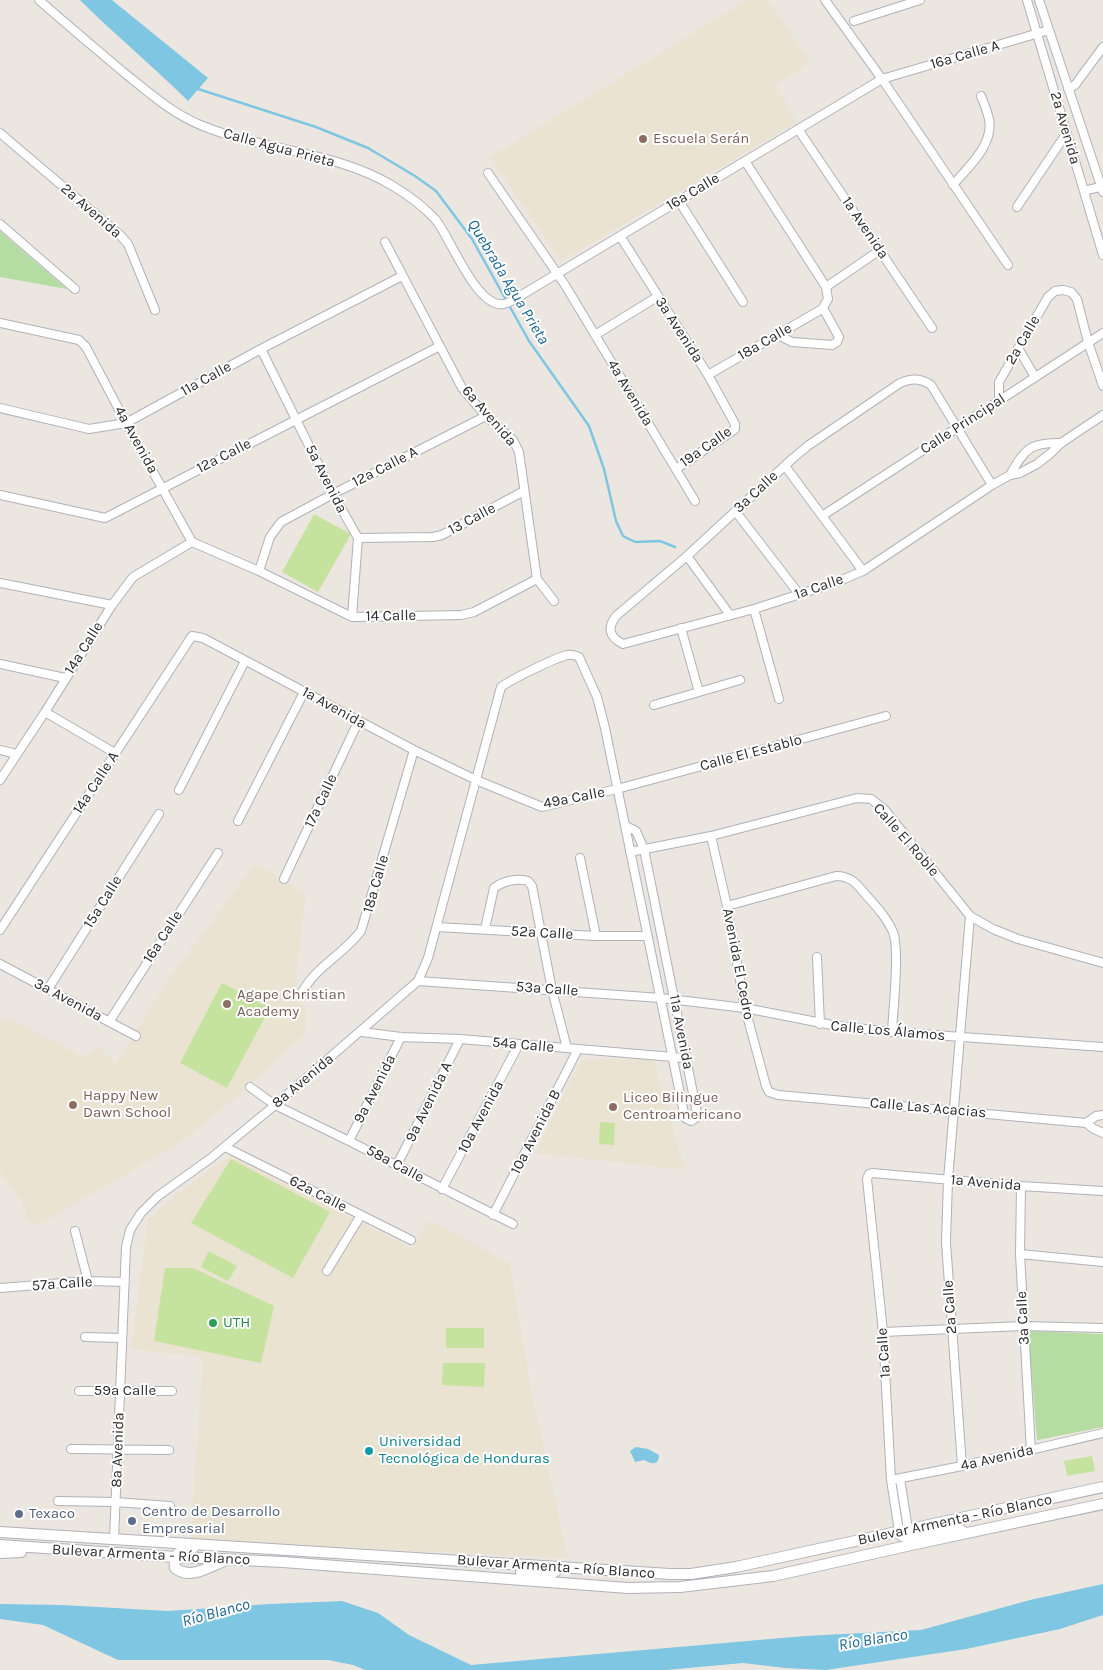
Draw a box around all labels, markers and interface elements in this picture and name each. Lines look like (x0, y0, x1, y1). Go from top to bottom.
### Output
street label: 16a Calle A (928, 37, 1002, 73)
street label: 2a Avenida (1046, 90, 1084, 166)
street label: Calle Agua Prieta (221, 124, 337, 172)
place label: Escuela Serán (653, 130, 749, 148)
marker: Escuela Serán (637, 133, 649, 145)
street label: 16a Calle (663, 169, 723, 215)
street label: 2a Avenida (57, 180, 125, 242)
street label: 1a Avenida (838, 194, 892, 262)
water label: Quebrada Agua Prieta (463, 216, 553, 348)
street label: 3a Avenida (651, 294, 707, 366)
street label: 2a Calle (1002, 312, 1044, 368)
street label: 18a Calle (735, 319, 795, 365)
street label: 4a Avenida (603, 356, 657, 430)
street label: 11a Calle (177, 358, 235, 400)
street label: 6a Avenida (458, 382, 520, 450)
street label: Calle Principal (917, 390, 1009, 458)
street label: 4a Avenida (110, 403, 162, 477)
street label: 19a Calle (677, 423, 735, 471)
street label: 12a Calle (194, 435, 254, 477)
street label: 5a Avenida (301, 442, 351, 516)
street label: 12a Calle A (349, 443, 421, 491)
street label: 3a Calle (730, 467, 782, 517)
street label: 13 Calle (445, 499, 499, 539)
street label: 1a Calle (792, 570, 846, 604)
street label: 14 Calle (366, 607, 416, 625)
street label: 14a Calle (61, 618, 107, 678)
street label: 1a Avenida (299, 683, 369, 733)
street label: Calle El Establo (698, 731, 804, 775)
street label: 14a Calle A (69, 748, 123, 818)
street label: 17a Calle (301, 771, 341, 831)
street label: 49a Calle (542, 783, 606, 813)
street label: Calle El Roble (869, 800, 943, 880)
street label: 18a Calle (359, 853, 393, 915)
street label: 15a Calle (80, 872, 126, 932)
street label: 16a Calle (139, 907, 187, 967)
street label: Avenida El Cedro (718, 907, 758, 1021)
street label: 52a Calle (510, 922, 574, 944)
street label: 3a Avenida (31, 974, 105, 1026)
street label: 53a Calle (515, 978, 579, 1000)
place label: Agape Christian Academy (237, 986, 346, 1021)
street label: 11a Avenida (665, 993, 697, 1071)
marker: Agape Christian Academy (221, 998, 233, 1010)
street label: Calle Los Álamos (830, 1017, 946, 1045)
street label: 54a Calle (491, 1033, 555, 1057)
street label: 8a Avenida (268, 1050, 338, 1112)
street label: 9a Avenida (350, 1052, 400, 1126)
street label: 9a Avenida A (402, 1059, 456, 1145)
street label: 10a Avenida (454, 1078, 508, 1156)
place label: Happy New Dawn School (83, 1087, 171, 1122)
street label: 10a Avenida B (507, 1087, 565, 1177)
place label: Liceo Bilingue Centroamericano (623, 1089, 741, 1124)
street label: Calle Las Acacias (869, 1094, 987, 1122)
marker: Happy New Dawn School (67, 1099, 79, 1111)
marker: Liceo Bilingue Centroamericano (607, 1101, 619, 1113)
street label: 58a Calle (363, 1141, 427, 1187)
street label: 1a Avenida (950, 1171, 1022, 1195)
street label: 62a Calle (286, 1172, 350, 1216)
street label: 57a Calle (31, 1273, 93, 1295)
street label: 2a Calle (939, 1279, 961, 1335)
street label: 3a Calle (1013, 1290, 1033, 1346)
place label: UTH (223, 1314, 250, 1332)
marker: UTH (207, 1317, 219, 1329)
street label: 1a Calle (873, 1327, 895, 1379)
street label: 59a Calle (94, 1382, 156, 1400)
street label: 8a Avenida (108, 1412, 128, 1488)
place label: Universidad Tecnológica de Honduras (379, 1433, 550, 1468)
street label: 4a Avenida (959, 1441, 1035, 1475)
marker: Universidad Tecnológica de Honduras (363, 1445, 375, 1457)
street label: Bulevar Armenta - Río Blanco (856, 1491, 1054, 1549)
place label: Centro de Desarrollo Empresarial (142, 1503, 280, 1538)
place label: Texaco (29, 1505, 75, 1523)
marker: Texaco (13, 1508, 25, 1520)
marker: Centro de Desarrollo Empresarial (126, 1515, 138, 1527)
street label: Bulevar Armenta - Río Blanco (51, 1541, 251, 1569)
street label: Bulevar Armenta - Río Blanco (456, 1551, 656, 1583)
water label: Río Blanco (180, 1595, 252, 1631)
water label: Río Blanco (837, 1625, 909, 1655)

